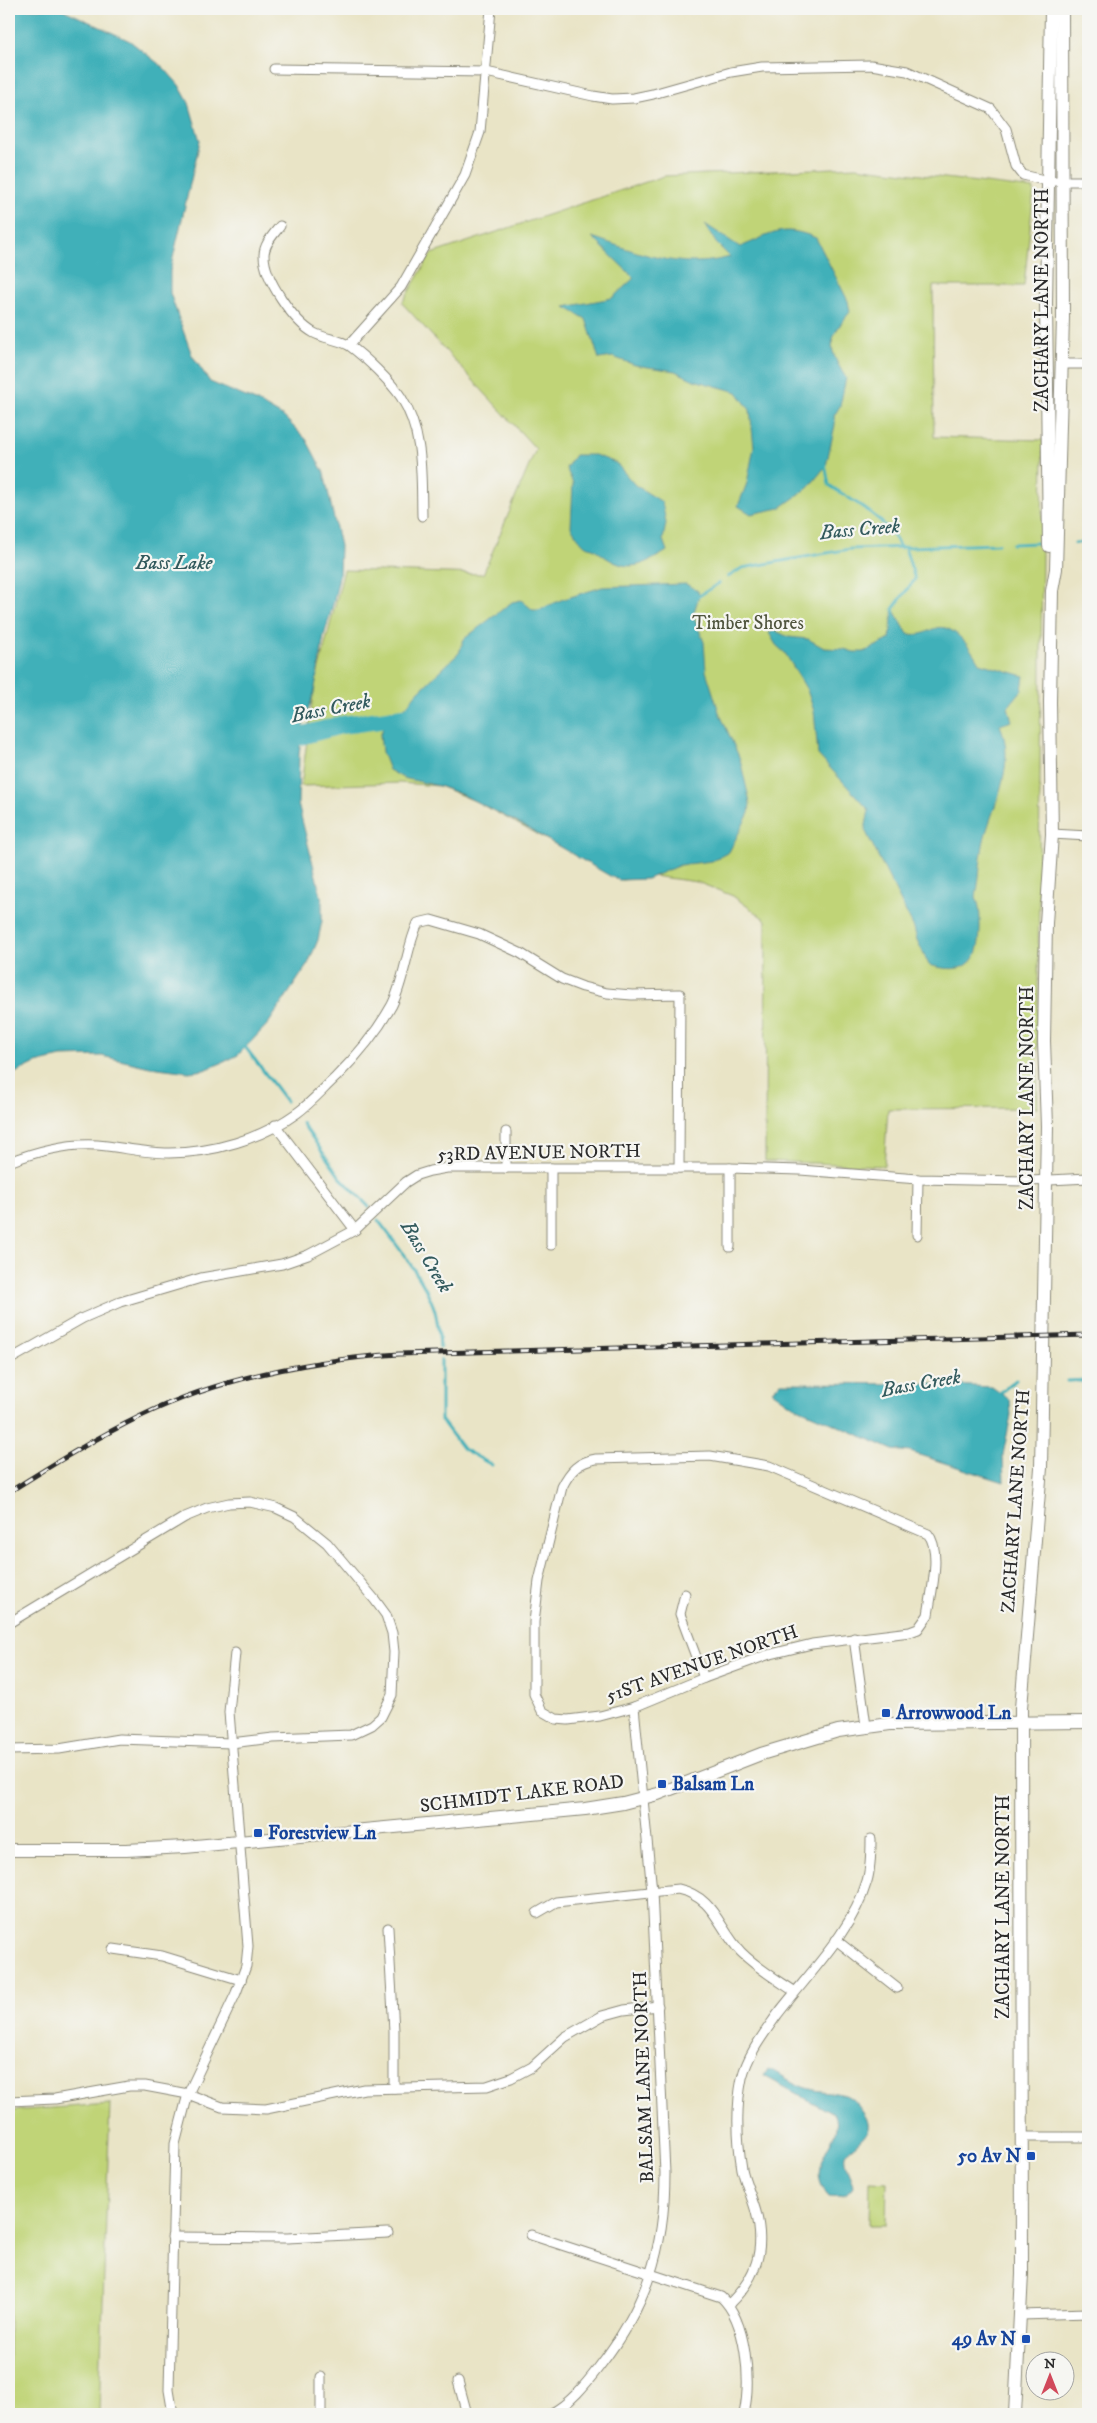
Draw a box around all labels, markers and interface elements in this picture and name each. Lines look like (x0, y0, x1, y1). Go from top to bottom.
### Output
street label: ZACHARY LANE NORTH (1031, 188, 1054, 412)
water label: Bass Creek (818, 514, 902, 546)
water label: Bass Lake (135, 551, 214, 576)
park label: Timber Shores (692, 612, 804, 635)
water label: Bass Creek (288, 689, 373, 729)
street label: ZACHARY LANE NORTH (1016, 986, 1039, 1210)
street label: 53RD AVENUE NORTH (437, 1140, 641, 1166)
water label: Bass Creek (394, 1215, 458, 1298)
water label: Bass Creek (878, 1365, 963, 1403)
street label: ZACHARY LANE NORTH (997, 1388, 1035, 1614)
street label: 51ST AVENUE NORTH (603, 1620, 801, 1708)
place label: Arrowwood Ln (895, 1702, 1012, 1725)
marker: Arrowwood Ln (880, 1707, 892, 1719)
street label: SCHMIDT LAKE ROAD (419, 1770, 625, 1818)
place label: Balsam Ln (672, 1773, 755, 1796)
marker: Balsam Ln (656, 1778, 668, 1790)
street label: ZACHARY LANE NORTH (992, 1795, 1015, 2019)
place label: Forestview Ln (268, 1822, 378, 1845)
marker: Forestview Ln (252, 1827, 264, 1839)
street label: BALSAM LANE NORTH (629, 1971, 659, 2183)
place label: 50 Av N (956, 2145, 1021, 2168)
marker: 50 Av N (1025, 2150, 1037, 2162)
place label: 49 Av N (952, 2328, 1016, 2351)
marker: 49 Av N (1020, 2333, 1032, 2345)
north arrow (1024, 2350, 1074, 2400)
text: N (1044, 2355, 1056, 2373)

